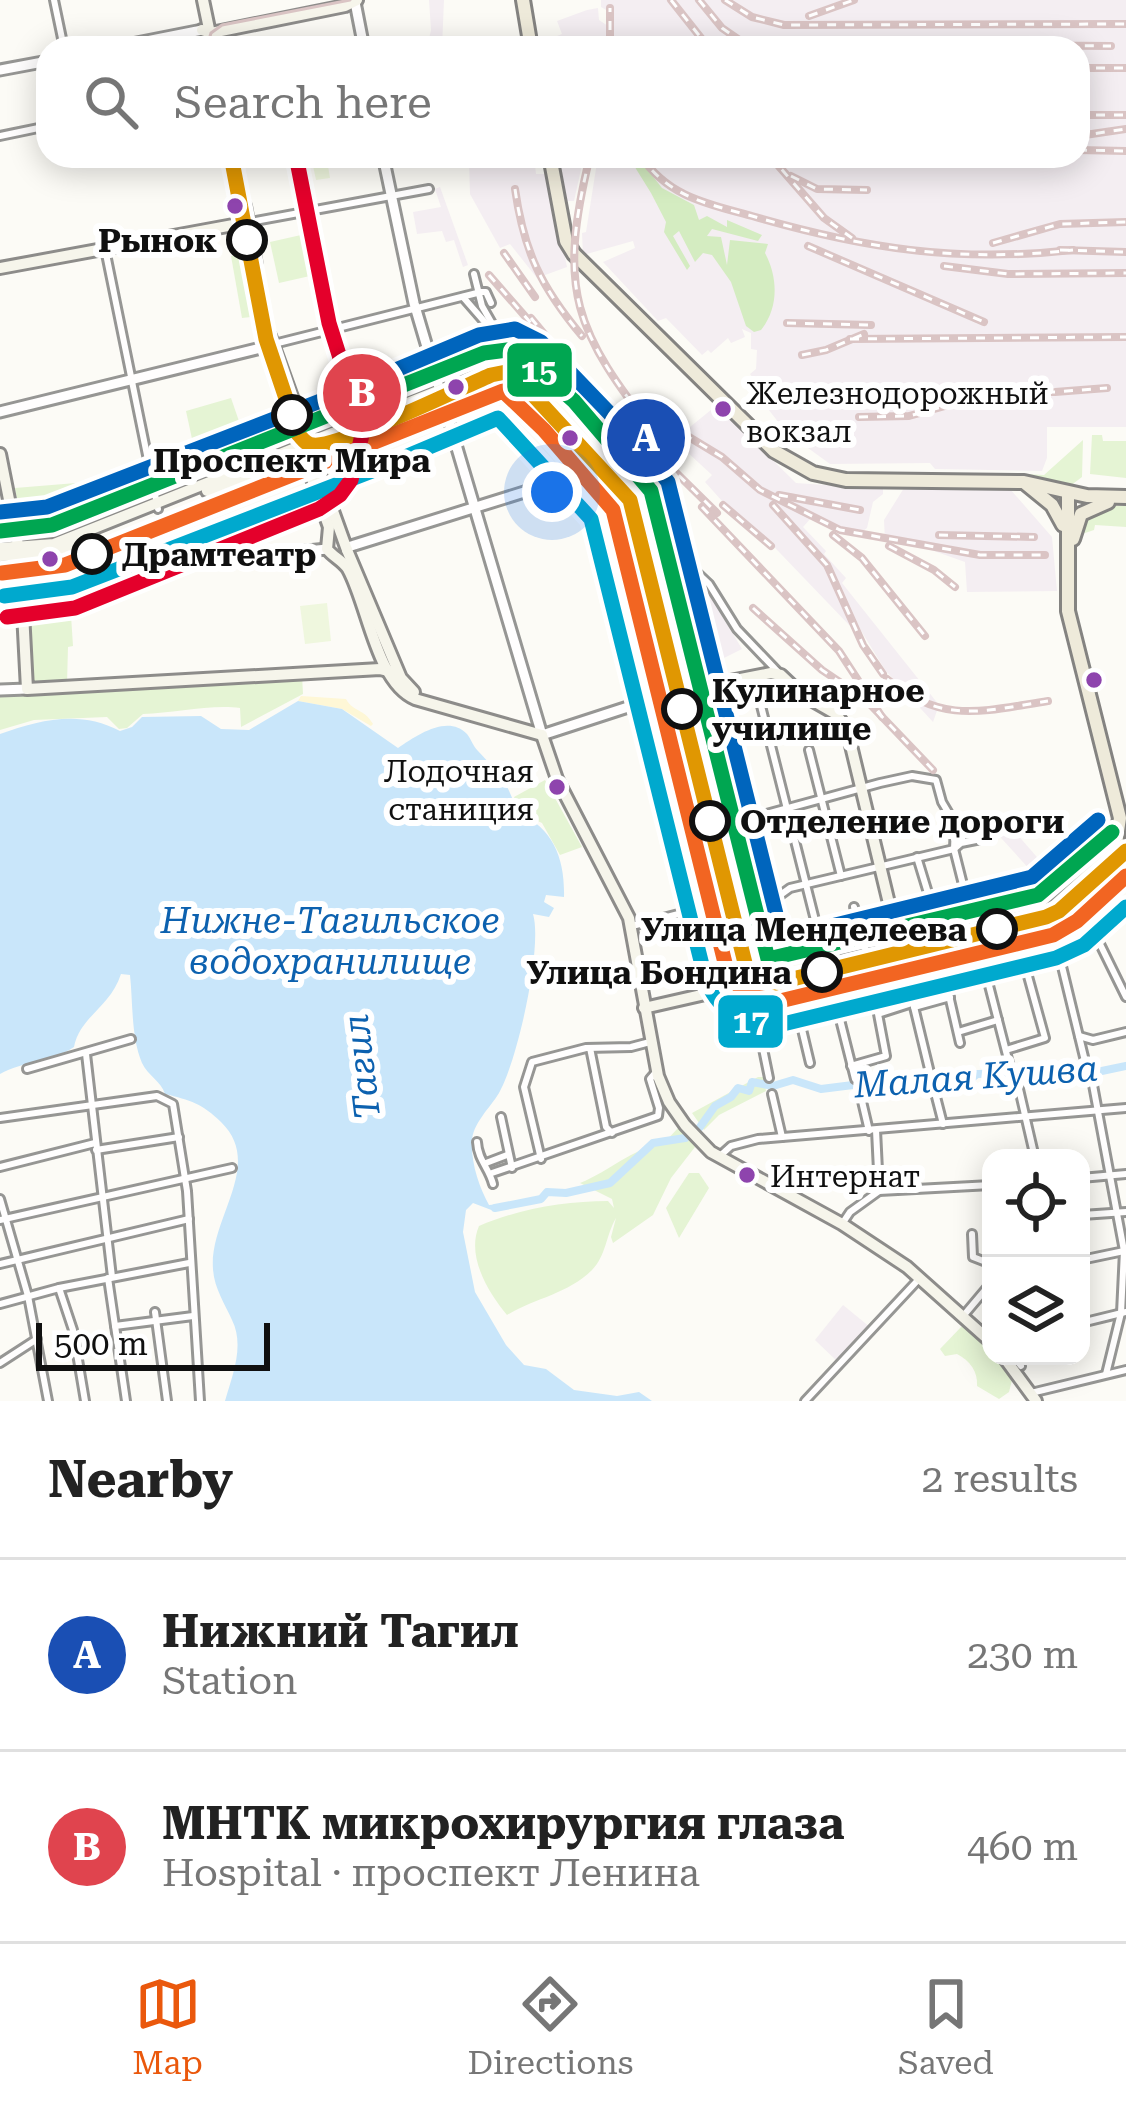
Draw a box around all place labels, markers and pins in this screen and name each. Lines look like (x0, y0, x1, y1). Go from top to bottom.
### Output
unlabelled marker (224, 195, 246, 217)
place label: Рынок (98, 221, 217, 260)
marker: Рынок (228, 221, 266, 259)
pin: B (323, 348, 401, 438)
unlabelled marker (445, 376, 467, 398)
place label: Железнодорожный вокзал (746, 376, 1049, 449)
pin: A (607, 393, 685, 483)
marker: Проспект Мира (273, 396, 311, 434)
marker: Железнодорожный вокзал (712, 398, 734, 420)
unlabelled marker (559, 427, 581, 449)
place label: Проспект Мира (153, 441, 431, 480)
marker: Драмтеатр (73, 535, 111, 573)
place label: Драмтеатр (122, 535, 317, 574)
unlabelled marker (39, 548, 61, 570)
unlabelled marker (1083, 669, 1105, 691)
place label: Кулинарное училище (712, 671, 925, 748)
marker: Кулинарное училище (663, 690, 701, 728)
place label: Лодочная станиция (384, 754, 534, 827)
marker: Лодочная станиция (546, 776, 568, 798)
marker: Отделение дороги (691, 802, 729, 840)
place label: Отделение дороги (740, 802, 1064, 841)
place label: Улица Менделеева (641, 910, 968, 949)
marker: Улица Менделеева (978, 910, 1016, 948)
place label: Улица Бондина (527, 953, 793, 992)
marker: Улица Бондина (803, 953, 841, 991)
place label: Интернат (770, 1159, 920, 1194)
marker: Интернат (736, 1164, 758, 1186)

